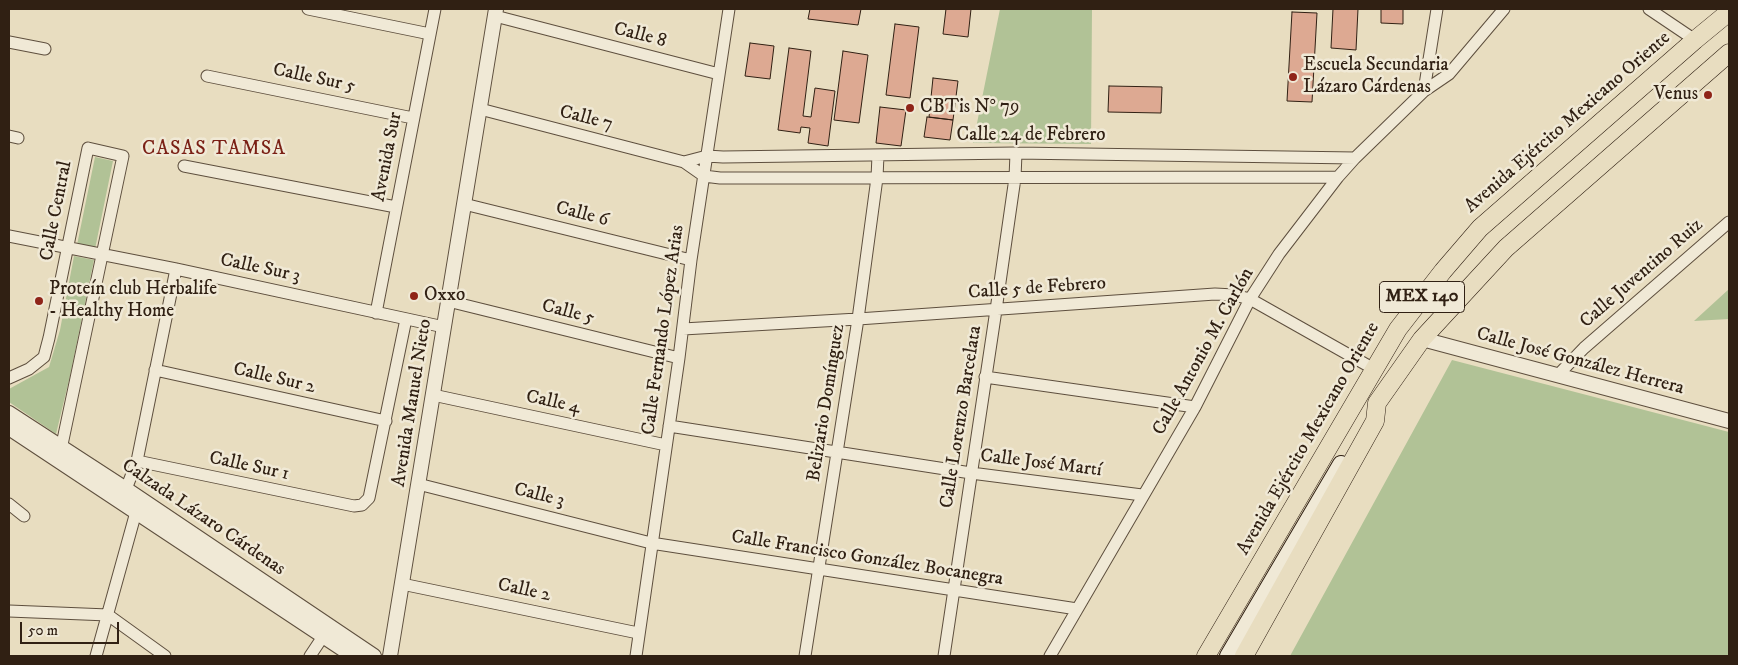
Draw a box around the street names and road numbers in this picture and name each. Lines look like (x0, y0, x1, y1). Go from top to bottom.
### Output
street label: Calle 8 (611, 18, 669, 54)
street label: Avenida Ejército Mexicano Oriente (1460, 27, 1676, 219)
street label: Calle Sur 5 (271, 59, 357, 99)
street label: Calle 7 (557, 101, 615, 137)
street label: Avenida Sur (368, 110, 408, 204)
street label: Calle 24 de Febrero (957, 125, 1105, 147)
street label: Calle Central (36, 159, 78, 263)
street label: Calle 6 (553, 197, 611, 233)
street label: Calle Juventino Ruiz (1576, 214, 1708, 334)
street label: Calle Fernando López Arias (638, 223, 690, 437)
street label: Calle Sur 3 (218, 249, 302, 289)
street label: Calle Antonio M. Carlón (1149, 264, 1259, 440)
street label: Calle 5 de Febrero (967, 273, 1107, 305)
road number: MEX 140 (1380, 282, 1464, 312)
street label: Calle 5 (539, 295, 597, 331)
street label: Avenida Manuel Nieto (388, 317, 438, 489)
street label: Avenida Ejército Mexicano Oriente (1233, 318, 1385, 560)
street label: Belizario Domínguez (803, 323, 851, 483)
street label: Calle José González Herrera (1474, 323, 1686, 401)
street label: Calle Lorenzo Barcelata (936, 324, 988, 510)
street label: Calle Sur 2 (231, 358, 317, 400)
street label: Calle 4 (524, 386, 582, 420)
street label: Calle José Martí (979, 445, 1103, 483)
street label: Calle Sur 1 (207, 447, 291, 487)
street label: Calzada Lázaro Cárdenas (117, 455, 289, 581)
street label: Calle 3 (511, 479, 567, 513)
street label: Calle Francisco González Bocanegra (729, 526, 1005, 592)
street label: Calle 2 (496, 574, 552, 608)

